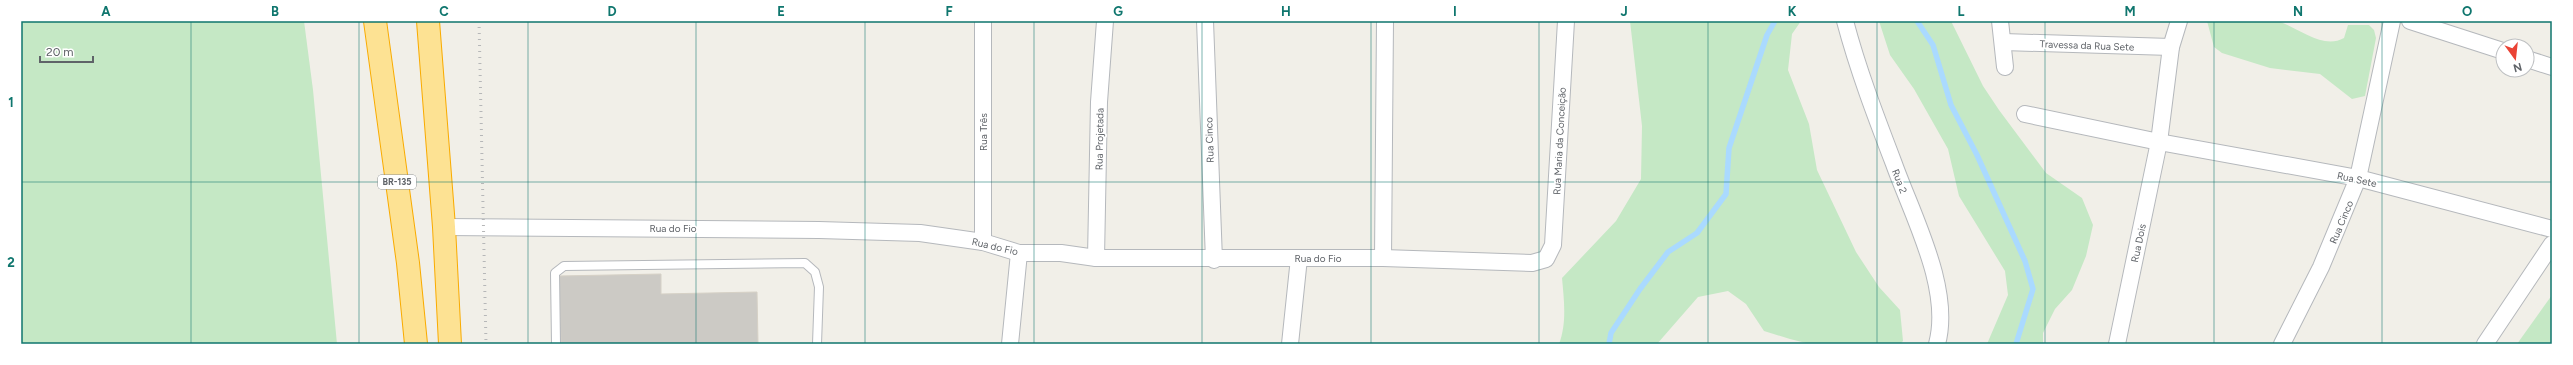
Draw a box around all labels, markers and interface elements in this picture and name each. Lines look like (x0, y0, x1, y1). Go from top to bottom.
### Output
text: A (101, 4, 111, 19)
text: B (271, 4, 279, 19)
text: C (439, 4, 449, 19)
text: D (607, 4, 617, 19)
text: E (777, 4, 785, 19)
text: F (945, 4, 953, 19)
text: G (1113, 4, 1123, 19)
text: H (1281, 4, 1291, 19)
text: I (1453, 4, 1457, 19)
text: J (1620, 4, 1628, 19)
text: K (1788, 4, 1797, 19)
text: L (1958, 4, 1965, 19)
text: M (2124, 4, 2136, 19)
text: N (2293, 4, 2303, 19)
text: O (2462, 4, 2472, 19)
street label: Travessa da Rua Sete (2040, 37, 2135, 54)
scale bar (40, 38, 93, 64)
north arrow (2495, 38, 2535, 78)
text: 20 m (46, 45, 74, 59)
text: N (2512, 60, 2523, 75)
street label: Rua Maria da Conceição (1550, 87, 1569, 195)
text: 1 (8, 95, 14, 110)
street label: Rua Projetada (1092, 108, 1107, 170)
street label: Rua Três (977, 113, 990, 151)
street label: Rua Cinco (1202, 117, 1217, 163)
street label: Rua 2 (1889, 167, 1910, 195)
street label: Rua Sete (2336, 169, 2378, 190)
road number: BR-135 (378, 175, 416, 189)
street label: Rua Cinco (2327, 198, 2356, 246)
street label: Rua do Fio (649, 222, 697, 235)
street label: Rua Dois (2128, 222, 2149, 264)
street label: Rua do Fio (970, 235, 1019, 258)
street label: Rua do Fio (1294, 252, 1342, 265)
text: 2 (7, 255, 15, 270)

